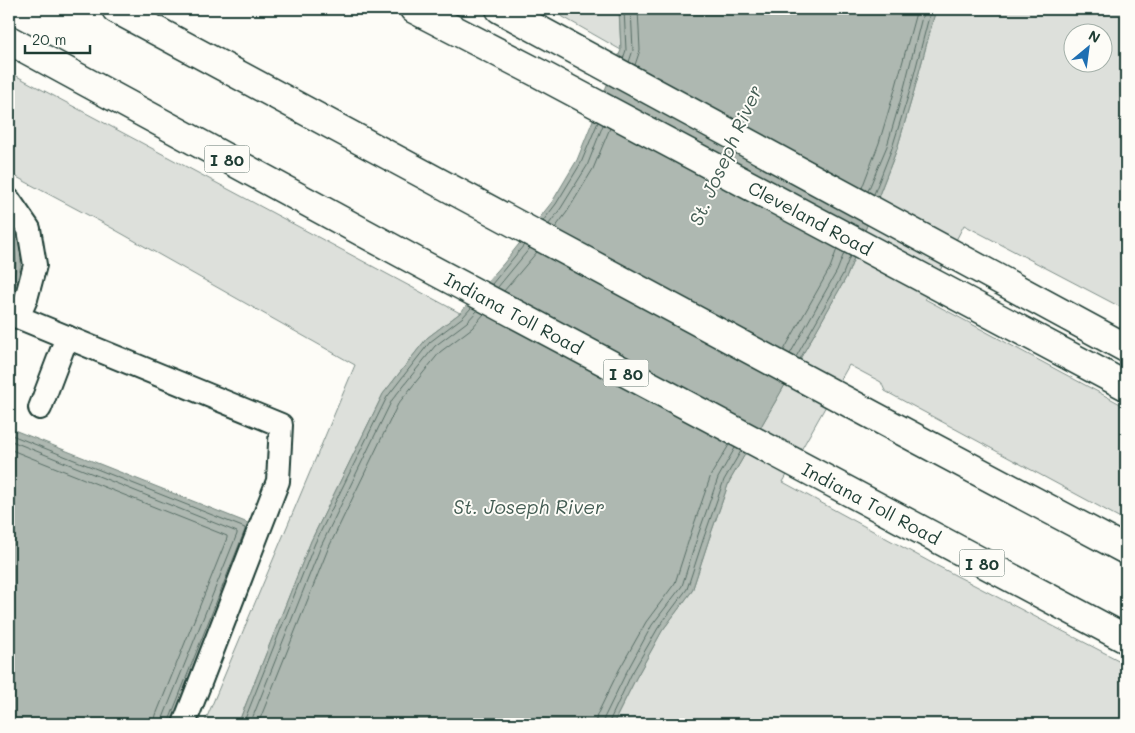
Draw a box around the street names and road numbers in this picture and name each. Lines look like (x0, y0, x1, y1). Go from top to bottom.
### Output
road number: I 80 (204, 146, 250, 172)
street label: Cleveland Road (744, 175, 876, 261)
street label: Indiana Toll Road (440, 267, 587, 360)
road number: I 80 (604, 359, 648, 386)
street label: Indiana Toll Road (798, 457, 945, 550)
road number: I 80 (960, 550, 1004, 576)

